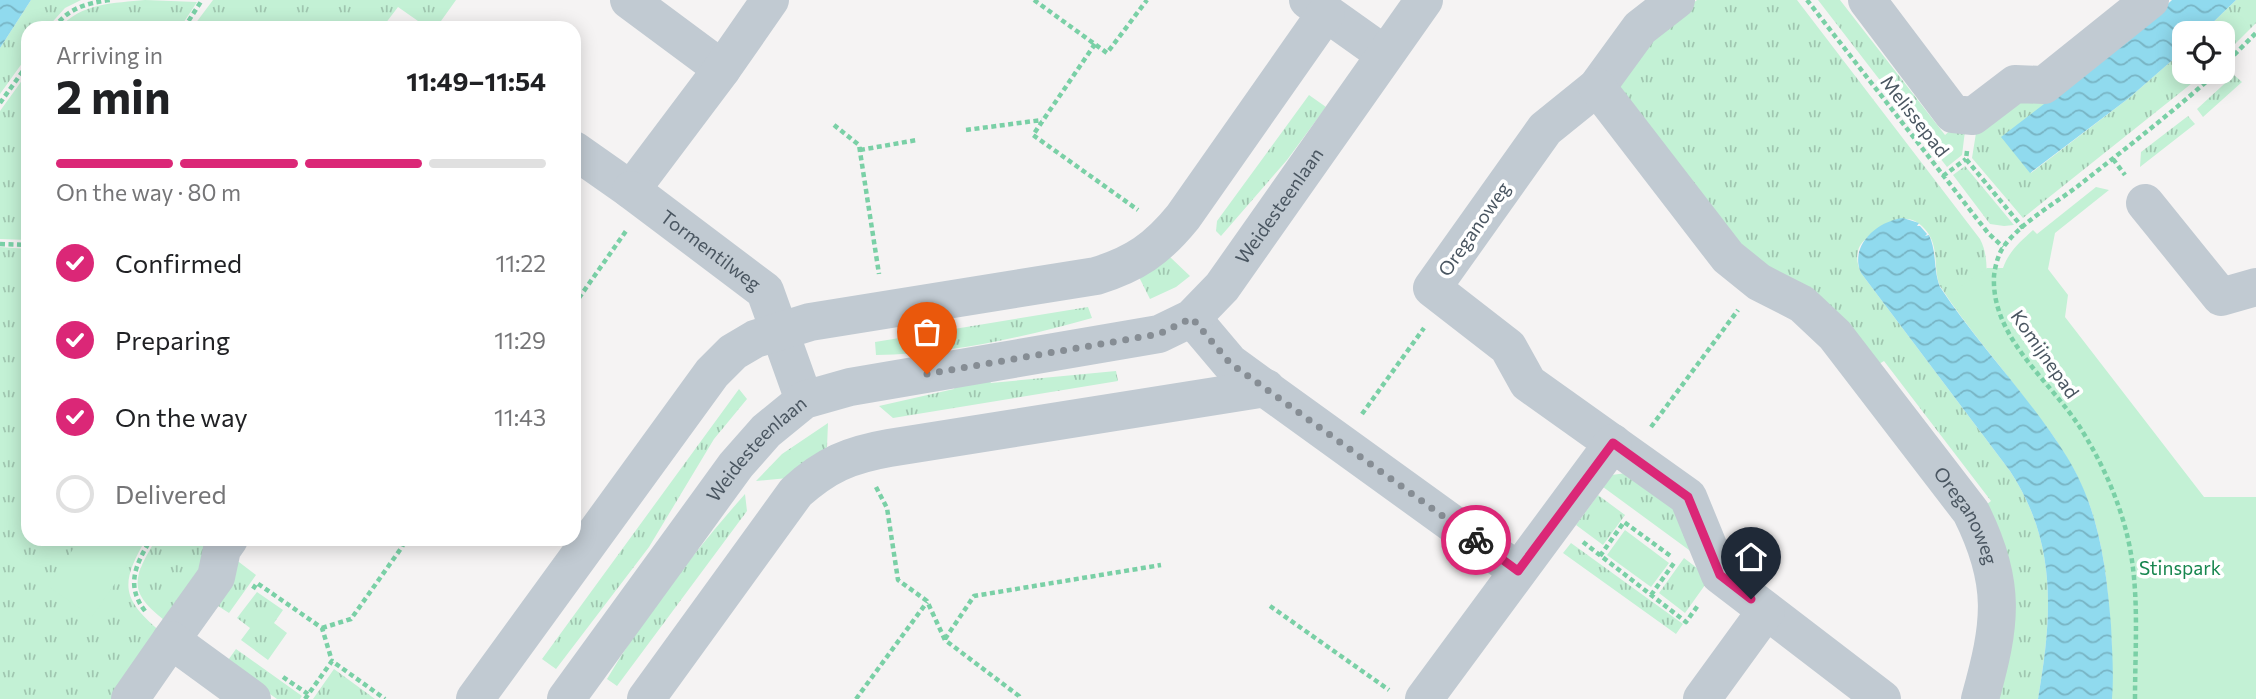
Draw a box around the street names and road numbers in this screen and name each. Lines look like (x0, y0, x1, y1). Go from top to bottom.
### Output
street label: Melissepad (1876, 70, 1954, 161)
street label: Weidesteenlaan (1230, 143, 1327, 268)
street label: Oreganoweg (1433, 177, 1515, 280)
street label: Tormentilweg (656, 205, 766, 295)
street label: Komijnepad (2007, 305, 2084, 402)
street label: Weidesteenlaan (701, 391, 811, 506)
street label: Oreganoweg (1929, 462, 2003, 567)

